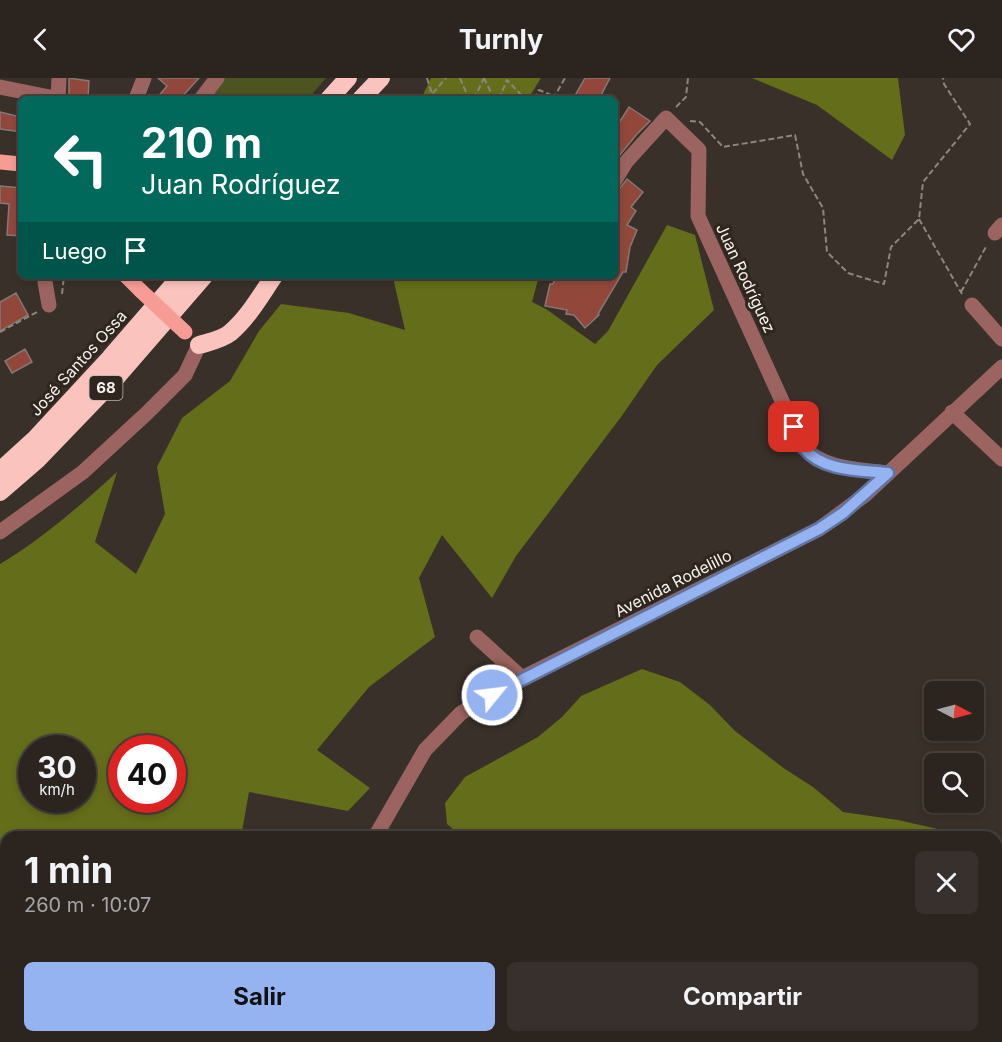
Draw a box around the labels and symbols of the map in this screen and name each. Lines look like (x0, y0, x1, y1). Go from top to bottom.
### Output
street label: Juan Rodríguez (712, 220, 780, 336)
street label: José Santos Ossa (25, 306, 131, 420)
road number: 68 (90, 376, 122, 400)
pin (768, 401, 819, 452)
street label: Avenida Rodelillo (611, 545, 735, 621)
position arrow (460, 663, 524, 727)
north arrow (924, 681, 984, 741)
speed limit sign: 40 (108, 735, 186, 813)

